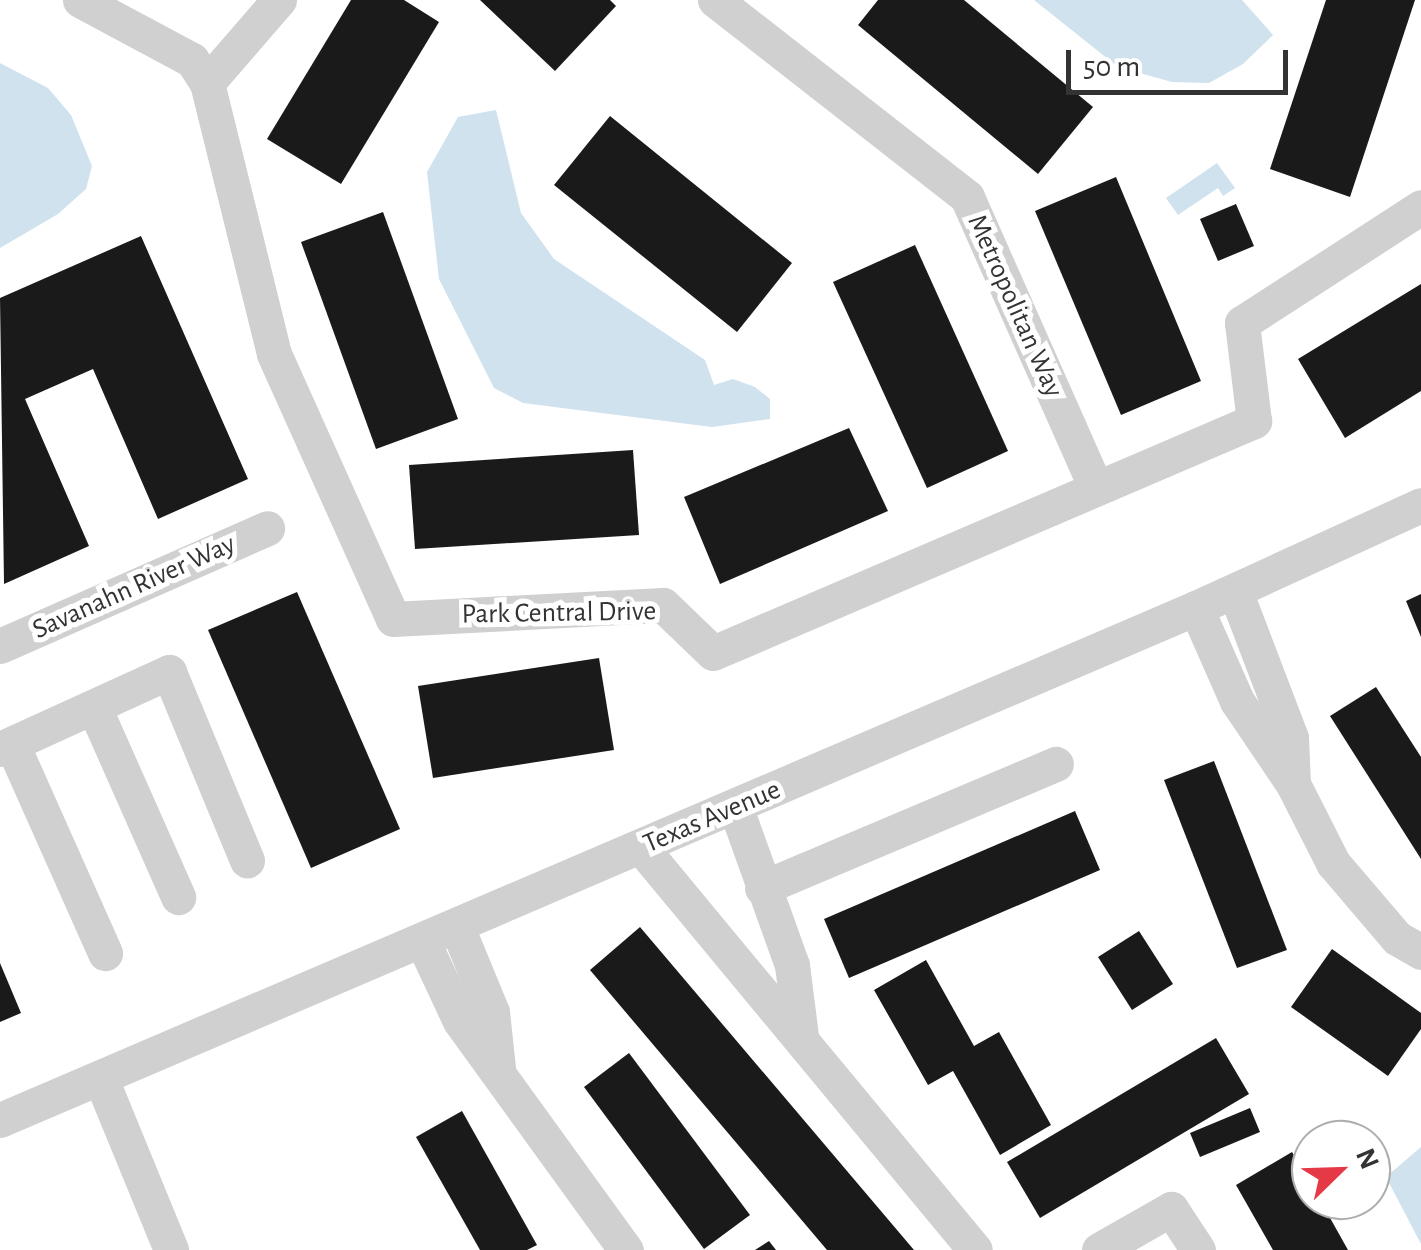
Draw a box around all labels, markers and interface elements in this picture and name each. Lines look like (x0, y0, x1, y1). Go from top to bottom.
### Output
scale bar (1071, 30, 1294, 92)
text: 50 m (1083, 52, 1140, 82)
street label: Metropolitan Way (960, 209, 1070, 403)
street label: Savanahn River Way (27, 527, 241, 647)
street label: Park Central Drive (461, 595, 657, 631)
street label: Texas Avenue (638, 773, 786, 861)
north arrow (1291, 1120, 1391, 1220)
text: N (1350, 1145, 1383, 1173)

